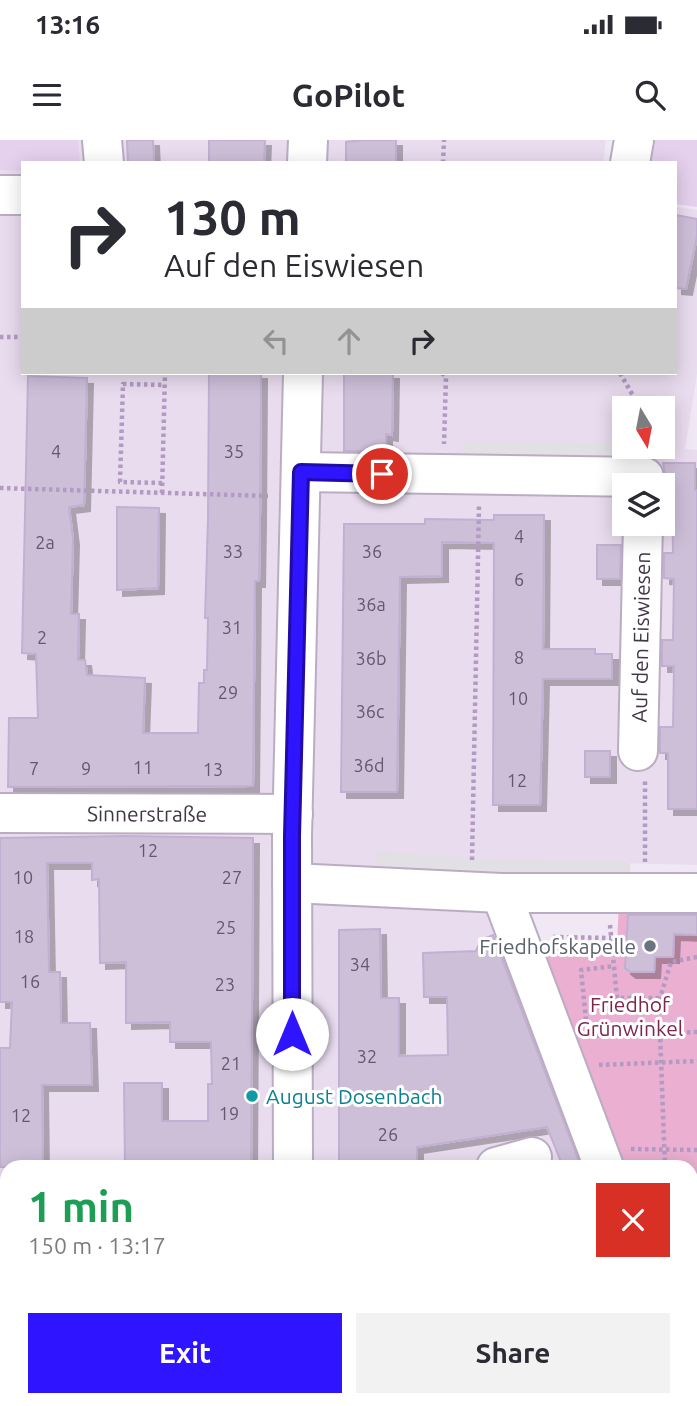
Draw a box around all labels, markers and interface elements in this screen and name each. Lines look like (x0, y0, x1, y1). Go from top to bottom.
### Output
text: 13:16 (35, 10, 100, 39)
icon: menu (28, 76, 66, 114)
icon: search (631, 76, 669, 114)
text: GoPilot (292, 77, 405, 113)
icon: right (49, 189, 140, 280)
text: 130 m (164, 189, 301, 244)
text: Auf den Eiswiesen (164, 247, 424, 283)
icon: left (257, 322, 295, 360)
icon: ahead (330, 322, 368, 360)
icon: right (403, 322, 441, 360)
north arrow (612, 396, 676, 458)
map controls (612, 396, 675, 536)
house number: 4 (51, 441, 61, 461)
house number: 35 (224, 441, 244, 461)
pin (352, 444, 412, 504)
icon: arrive (363, 455, 401, 493)
button: layers (612, 473, 675, 536)
house number: 4 (514, 526, 524, 546)
house number: 2a (35, 532, 55, 552)
house number: 33 (223, 541, 243, 561)
house number: 36 (362, 541, 382, 561)
street label: Auf den Eiswiesen (627, 551, 654, 723)
house number: 6 (514, 569, 524, 589)
house number: 36a (356, 594, 386, 614)
house number: 31 (222, 617, 242, 637)
house number: 2 (37, 627, 47, 647)
house number: 8 (514, 647, 524, 667)
house number: 36b (356, 648, 386, 668)
house number: 29 (218, 682, 238, 702)
house number: 10 (508, 688, 528, 708)
house number: 36c (356, 701, 384, 721)
house number: 36d (354, 755, 384, 775)
house number: 11 (133, 757, 153, 777)
house number: 7 (29, 758, 39, 778)
house number: 9 (81, 758, 91, 778)
house number: 13 (203, 759, 223, 779)
house number: 12 (507, 770, 527, 790)
street label: Sinnerstraße (87, 801, 207, 826)
house number: 12 (138, 840, 158, 860)
house number: 10 (13, 867, 33, 887)
house number: 27 (222, 867, 242, 887)
house number: 25 (216, 917, 236, 937)
house number: 18 (14, 926, 34, 946)
place label: Friedhofskapelle (479, 934, 636, 958)
marker: Friedhofskapelle (642, 938, 658, 954)
house number: 34 (350, 954, 370, 974)
house number: 16 (20, 971, 40, 991)
house number: 23 (215, 974, 235, 994)
park label: Friedhof Grünwinkel (577, 992, 683, 1040)
position arrow (255, 997, 329, 1071)
house number: 32 (357, 1046, 377, 1066)
house number: 21 (221, 1053, 241, 1073)
place label: August Dosenbach (266, 1084, 443, 1108)
marker: August Dosenbach (244, 1088, 260, 1104)
house number: 19 (219, 1103, 239, 1123)
house number: 12 (11, 1105, 31, 1125)
house number: 26 (378, 1124, 398, 1144)
text: 1 min (28, 1183, 134, 1230)
button: close (596, 1183, 670, 1257)
text: 150 m · 13:17 (28, 1233, 166, 1258)
button: Exit (28, 1313, 342, 1393)
button: Share (356, 1313, 670, 1393)

